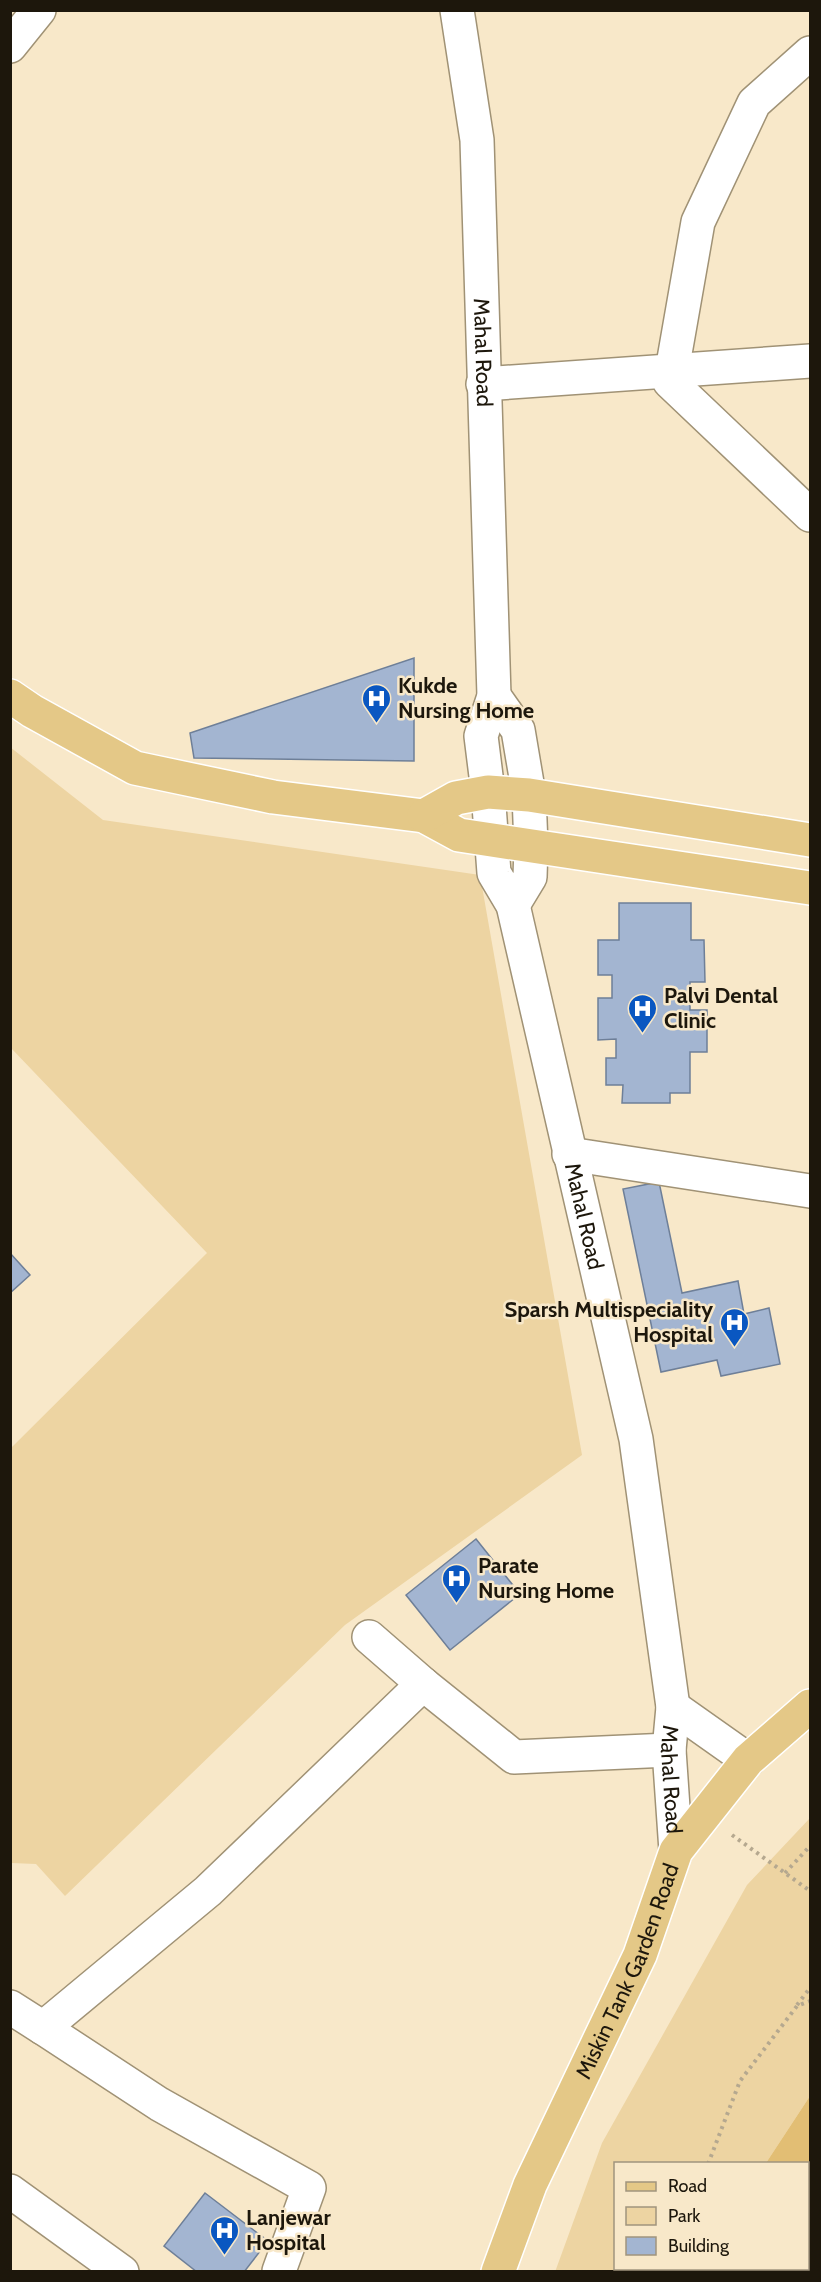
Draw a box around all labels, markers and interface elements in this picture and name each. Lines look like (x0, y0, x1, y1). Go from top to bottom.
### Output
street label: Mahal Road (468, 298, 499, 407)
place label: Kukde Nursing Home (398, 672, 534, 724)
hospital icon: Kukde Nursing Home (361, 682, 393, 724)
place label: Palvi Dental Clinic (664, 982, 778, 1034)
hospital icon: Palvi Dental Clinic (627, 992, 659, 1034)
street label: Mahal Road (559, 1160, 610, 1272)
place label: Sparsh Multispeciality Hospital (505, 1296, 713, 1348)
hospital icon: Sparsh Multispeciality Hospital (718, 1306, 750, 1348)
place label: Parate Nursing Home (478, 1552, 614, 1604)
hospital icon: Parate Nursing Home (441, 1562, 473, 1604)
street label: Mahal Road (655, 1724, 688, 1835)
street label: Miskin Tank Garden Road (569, 1860, 684, 2083)
legend (614, 2162, 809, 2270)
text: Road (668, 2175, 707, 2197)
place label: Lanjewar Hospital (246, 2204, 332, 2256)
text: Park (668, 2205, 701, 2227)
hospital icon: Lanjewar Hospital (209, 2214, 241, 2256)
text: Building (668, 2235, 730, 2257)

